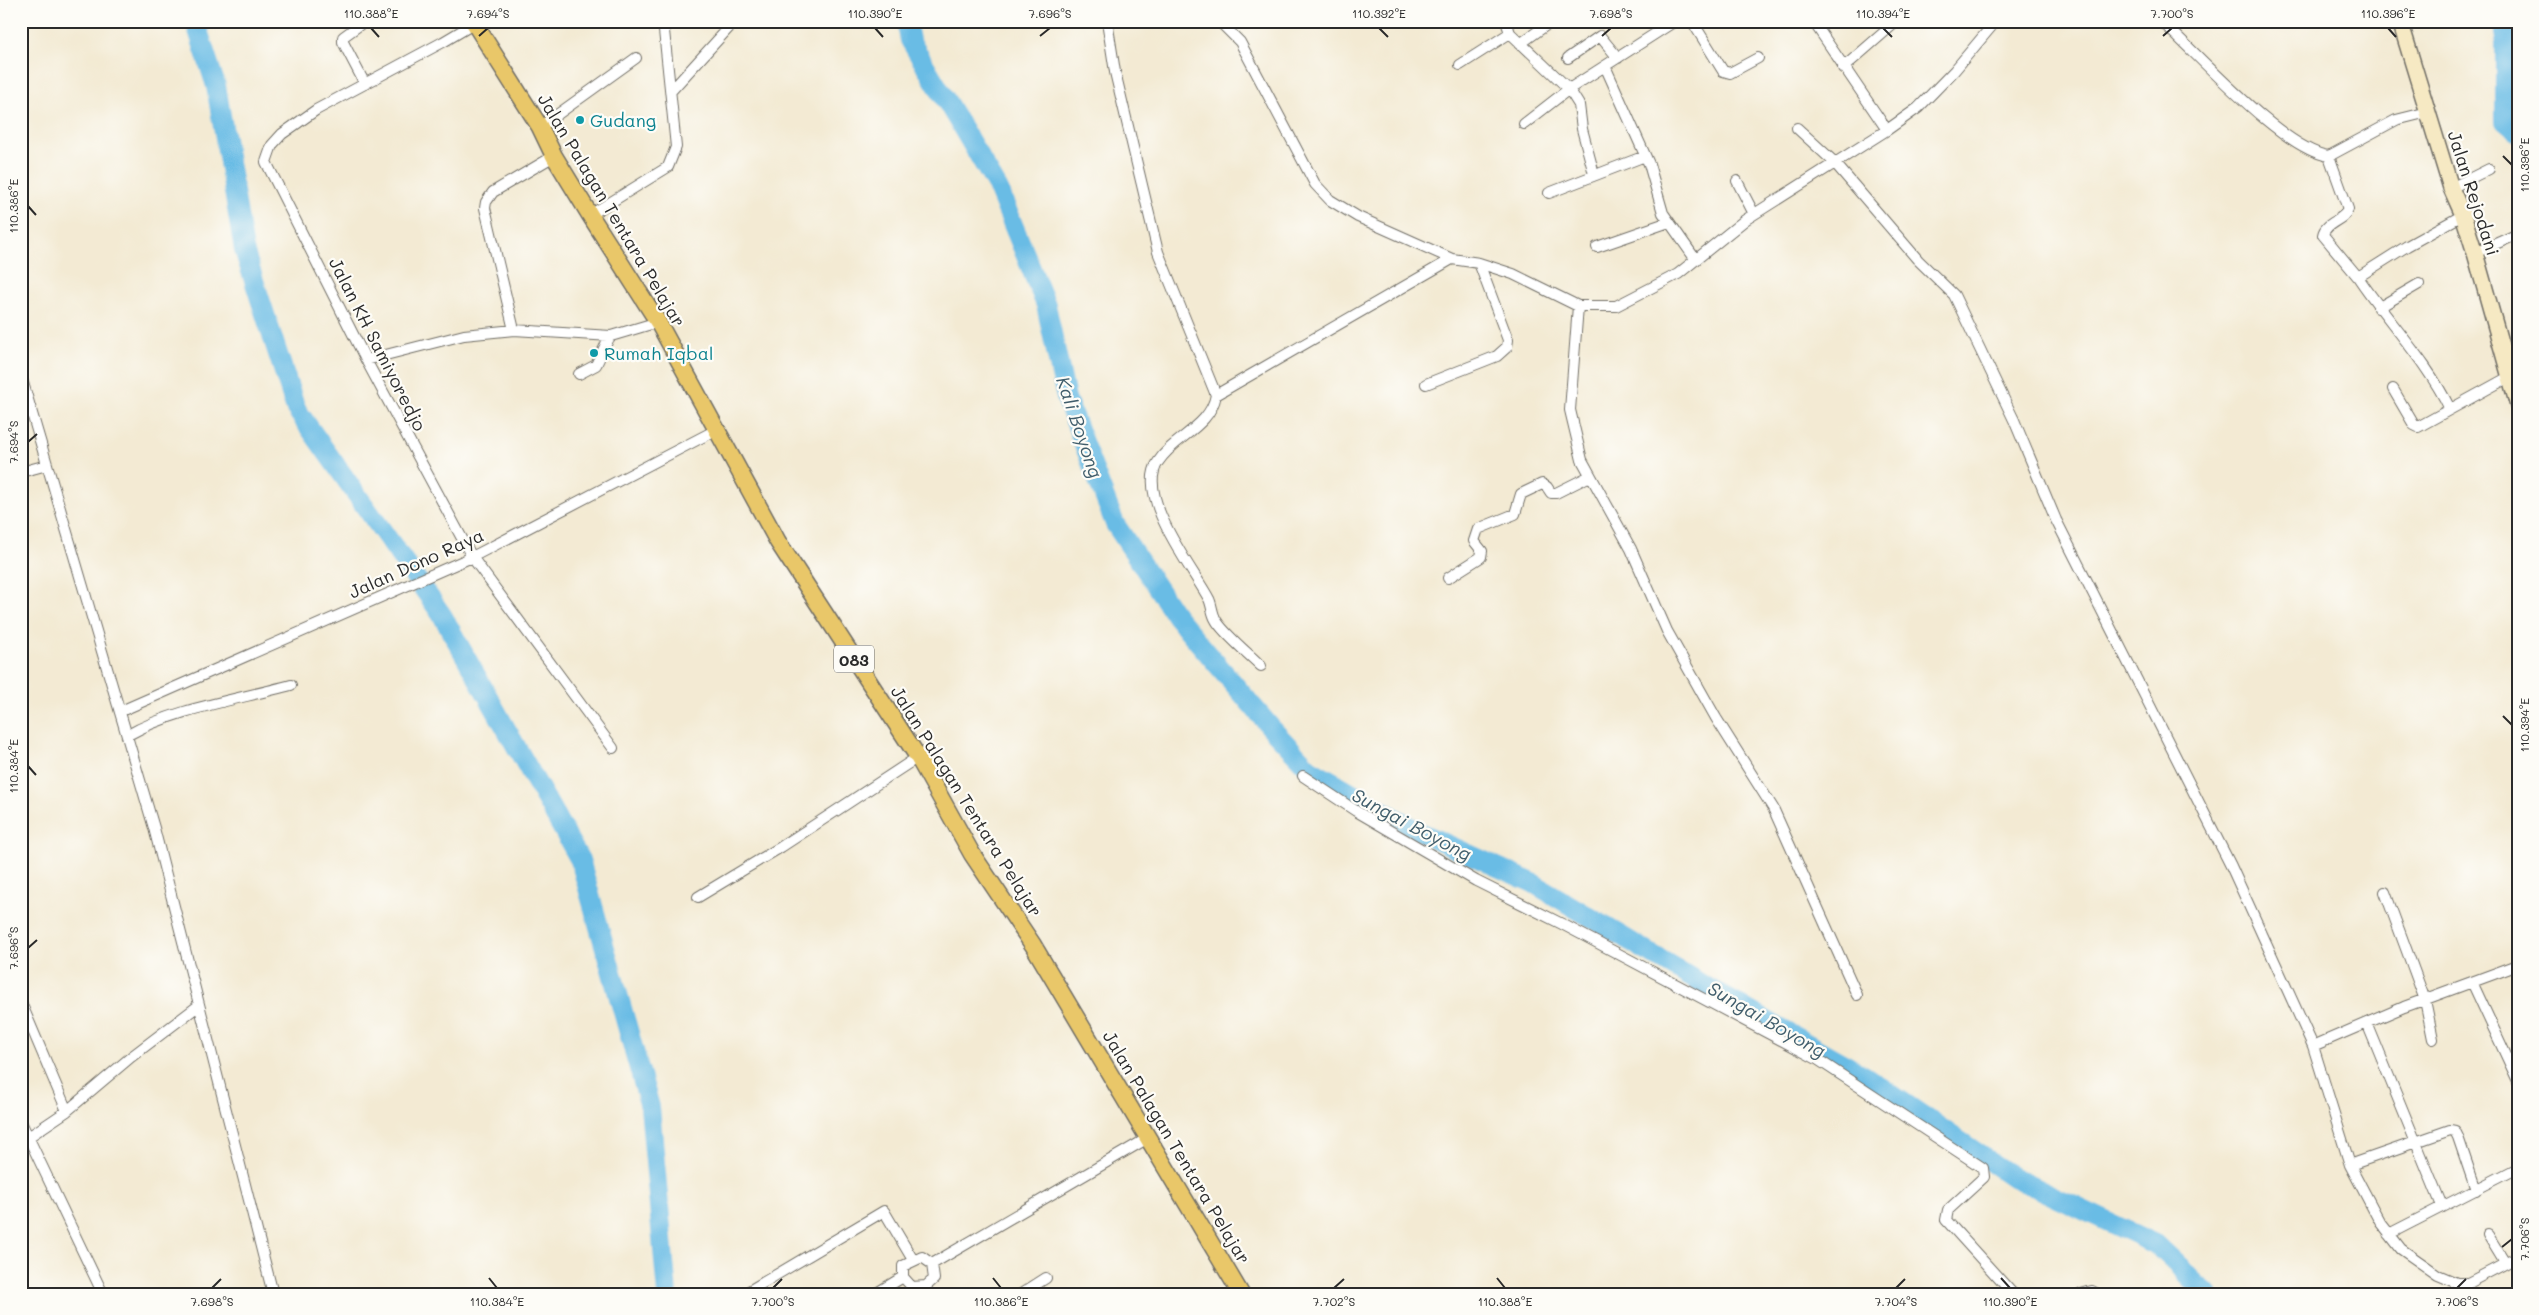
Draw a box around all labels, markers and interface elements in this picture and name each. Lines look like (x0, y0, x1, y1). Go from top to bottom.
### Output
text: 110.388°E (344, 5, 398, 21)
text: 7.694°S (467, 5, 510, 21)
text: 110.390°E (848, 5, 902, 21)
text: 7.696°S (1028, 5, 1072, 21)
text: 110.392°E (1352, 5, 1406, 21)
text: 7.698°S (1589, 5, 1633, 21)
text: 110.394°E (1856, 5, 1910, 21)
text: 7.700°S (2150, 5, 2194, 21)
text: 110.396°E (2361, 5, 2415, 21)
street label: Jalan Palagan Tentara Pelajar (533, 89, 691, 331)
place label: Gudang (590, 108, 656, 132)
marker: Gudang (574, 114, 586, 126)
street label: Jalan Rejodani (2442, 127, 2506, 259)
text: 110.396°E (2516, 138, 2532, 192)
text: 110.386°E (5, 179, 21, 233)
street label: Jalan KH Samiyoredjo (324, 253, 432, 435)
place label: Rumah Iqbal (604, 341, 713, 365)
marker: Rumah Iqbal (588, 347, 600, 359)
water label: Kali Boyong (1051, 373, 1109, 481)
text: 7.694°S (5, 420, 21, 463)
street label: Jalan Dono Raya (345, 522, 487, 604)
road number: 083 (834, 646, 874, 672)
street label: Jalan Palagan Tentara Pelajar (886, 681, 1048, 921)
text: 110.394°E (2516, 698, 2532, 752)
text: 110.384°E (5, 739, 21, 793)
water label: Sungai Boyong (1348, 782, 1476, 866)
text: 7.696°S (5, 926, 21, 970)
water label: Sungai Boyong (1704, 975, 1830, 1063)
street label: Jalan Palagan Tentara Pelajar (1098, 1026, 1256, 1268)
text: 7.706°S (2516, 1217, 2532, 1260)
text: 7.698°S (190, 1293, 234, 1309)
text: 110.384°E (470, 1293, 524, 1309)
text: 7.700°S (751, 1293, 795, 1309)
text: 110.386°E (974, 1293, 1028, 1309)
text: 7.702°S (1313, 1293, 1355, 1309)
text: 110.388°E (1478, 1293, 1532, 1309)
text: 7.704°S (1875, 1293, 1918, 1309)
text: 110.390°E (1983, 1293, 2037, 1309)
text: 7.706°S (2436, 1293, 2479, 1309)

